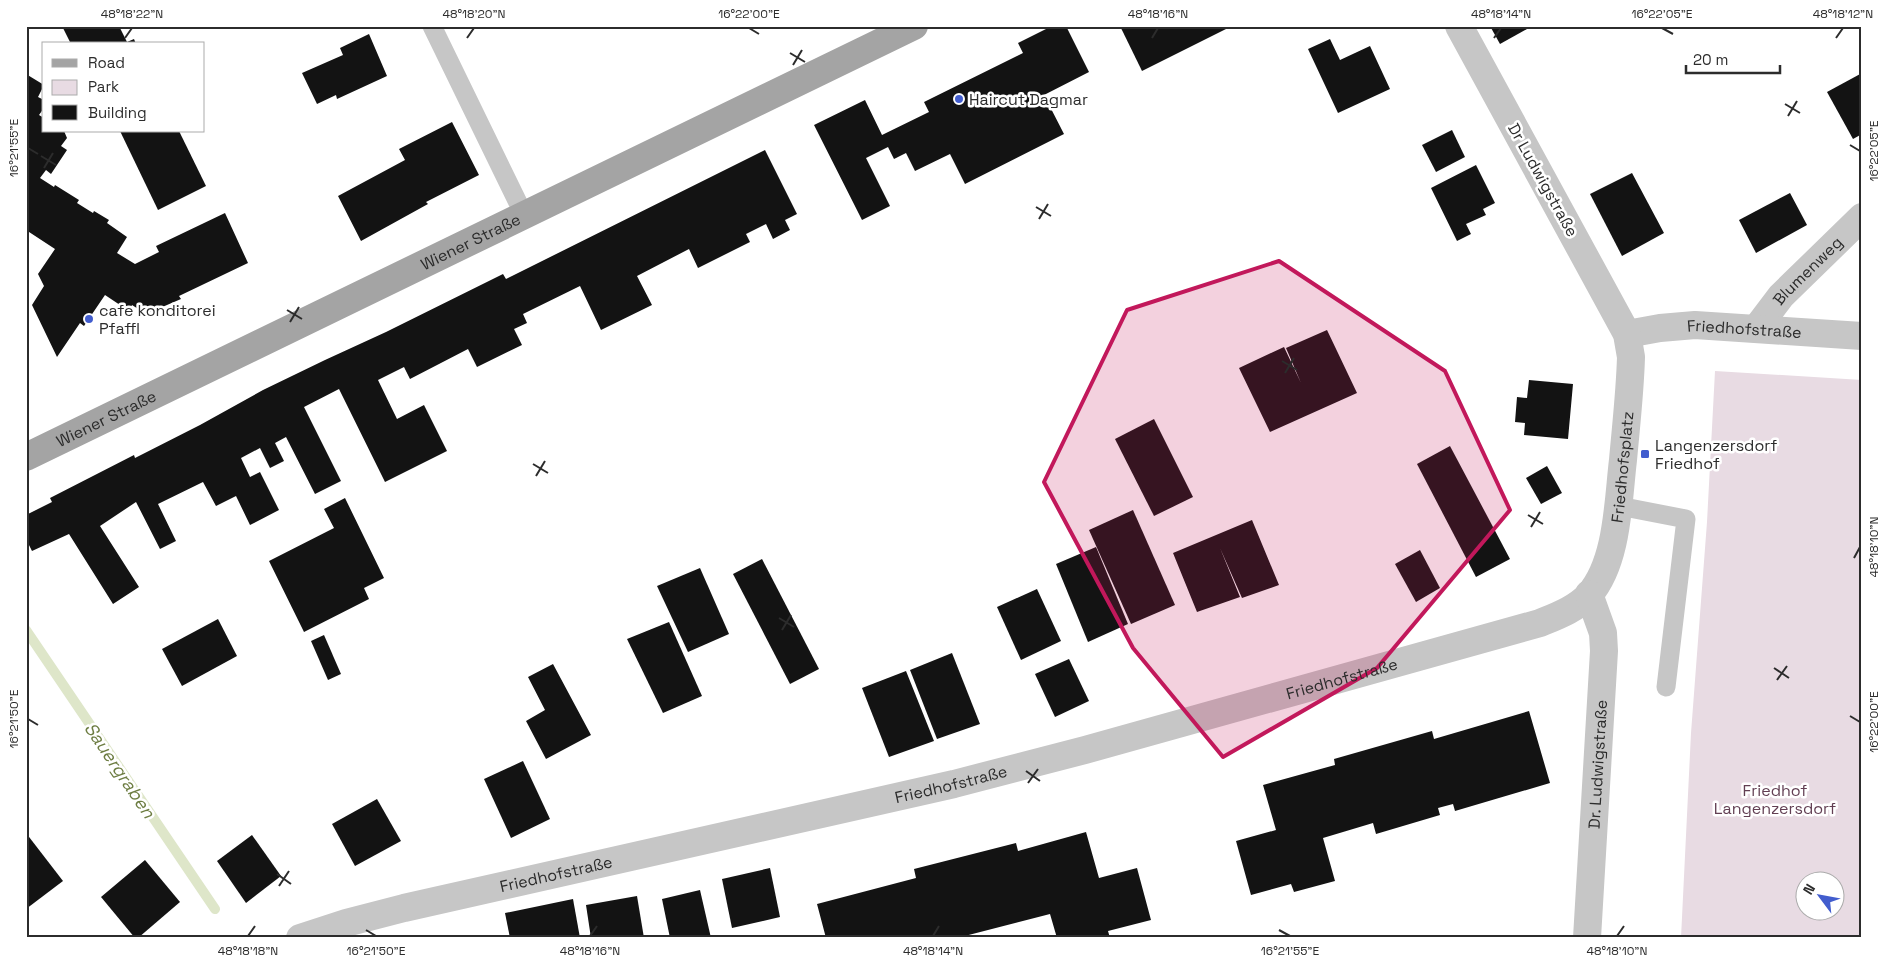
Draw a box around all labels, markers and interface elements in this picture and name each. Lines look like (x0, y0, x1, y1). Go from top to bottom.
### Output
text: 48°18'22"N (101, 6, 163, 22)
text: 48°18'20"N (442, 6, 506, 22)
text: 16°22'00"E (718, 6, 780, 22)
text: 48°18'16"N (1128, 6, 1188, 22)
text: 48°18'14"N (1471, 6, 1531, 22)
text: 16°22'05"E (1631, 6, 1693, 22)
text: 48°18'12"N (1813, 6, 1873, 22)
legend (42, 42, 205, 132)
scale bar (1686, 42, 1779, 74)
text: 20 m (1693, 50, 1728, 69)
text: Road (88, 53, 125, 72)
text: Park (88, 77, 119, 96)
place label: Haircut Dagmar (969, 89, 1088, 110)
marker: Haircut Dagmar (953, 93, 965, 105)
text: Building (88, 103, 147, 122)
text: 16°21'55"E (6, 119, 22, 177)
street label: Dr Ludwigstraße (1503, 120, 1583, 240)
text: 16°22'05"E (1866, 120, 1882, 182)
street label: Wiener Straße (417, 208, 524, 274)
street label: Blumenweg (1768, 232, 1847, 309)
place label: cafe konditorei Pfaffl (99, 300, 216, 339)
marker: cafe konditorei Pfaffl (83, 313, 95, 325)
street label: Friedhofstraße (1686, 314, 1802, 342)
street label: Wiener Straße (53, 385, 159, 451)
street label: Friedhofsplatz (1606, 410, 1638, 524)
place label: Langenzersdorf Friedhof (1655, 435, 1777, 474)
marker: Langenzersdorf Friedhof (1639, 448, 1651, 460)
text: 48°18'10"N (1866, 517, 1882, 577)
street label: Friedhofstraße (1284, 653, 1400, 704)
text: 16°21'50"E (6, 689, 22, 748)
text: 16°22'00"E (1866, 691, 1882, 753)
street label: Dr. Ludwigstraße (1583, 699, 1612, 829)
water label: Sauergraben (79, 718, 161, 823)
street label: Friedhofstraße (893, 760, 1009, 808)
park label: Friedhof Langenzersdorf (1714, 780, 1836, 819)
street label: Friedhofstraße (498, 851, 614, 897)
north arrow (1796, 872, 1846, 922)
text: N (1799, 880, 1819, 898)
text: 48°18'18"N (218, 943, 278, 959)
text: 16°21'50"E (347, 943, 406, 959)
text: 48°18'16"N (560, 943, 620, 959)
text: 48°18'14"N (903, 943, 963, 959)
text: 16°21'55"E (1261, 943, 1319, 959)
text: 48°18'10"N (1587, 943, 1647, 959)

